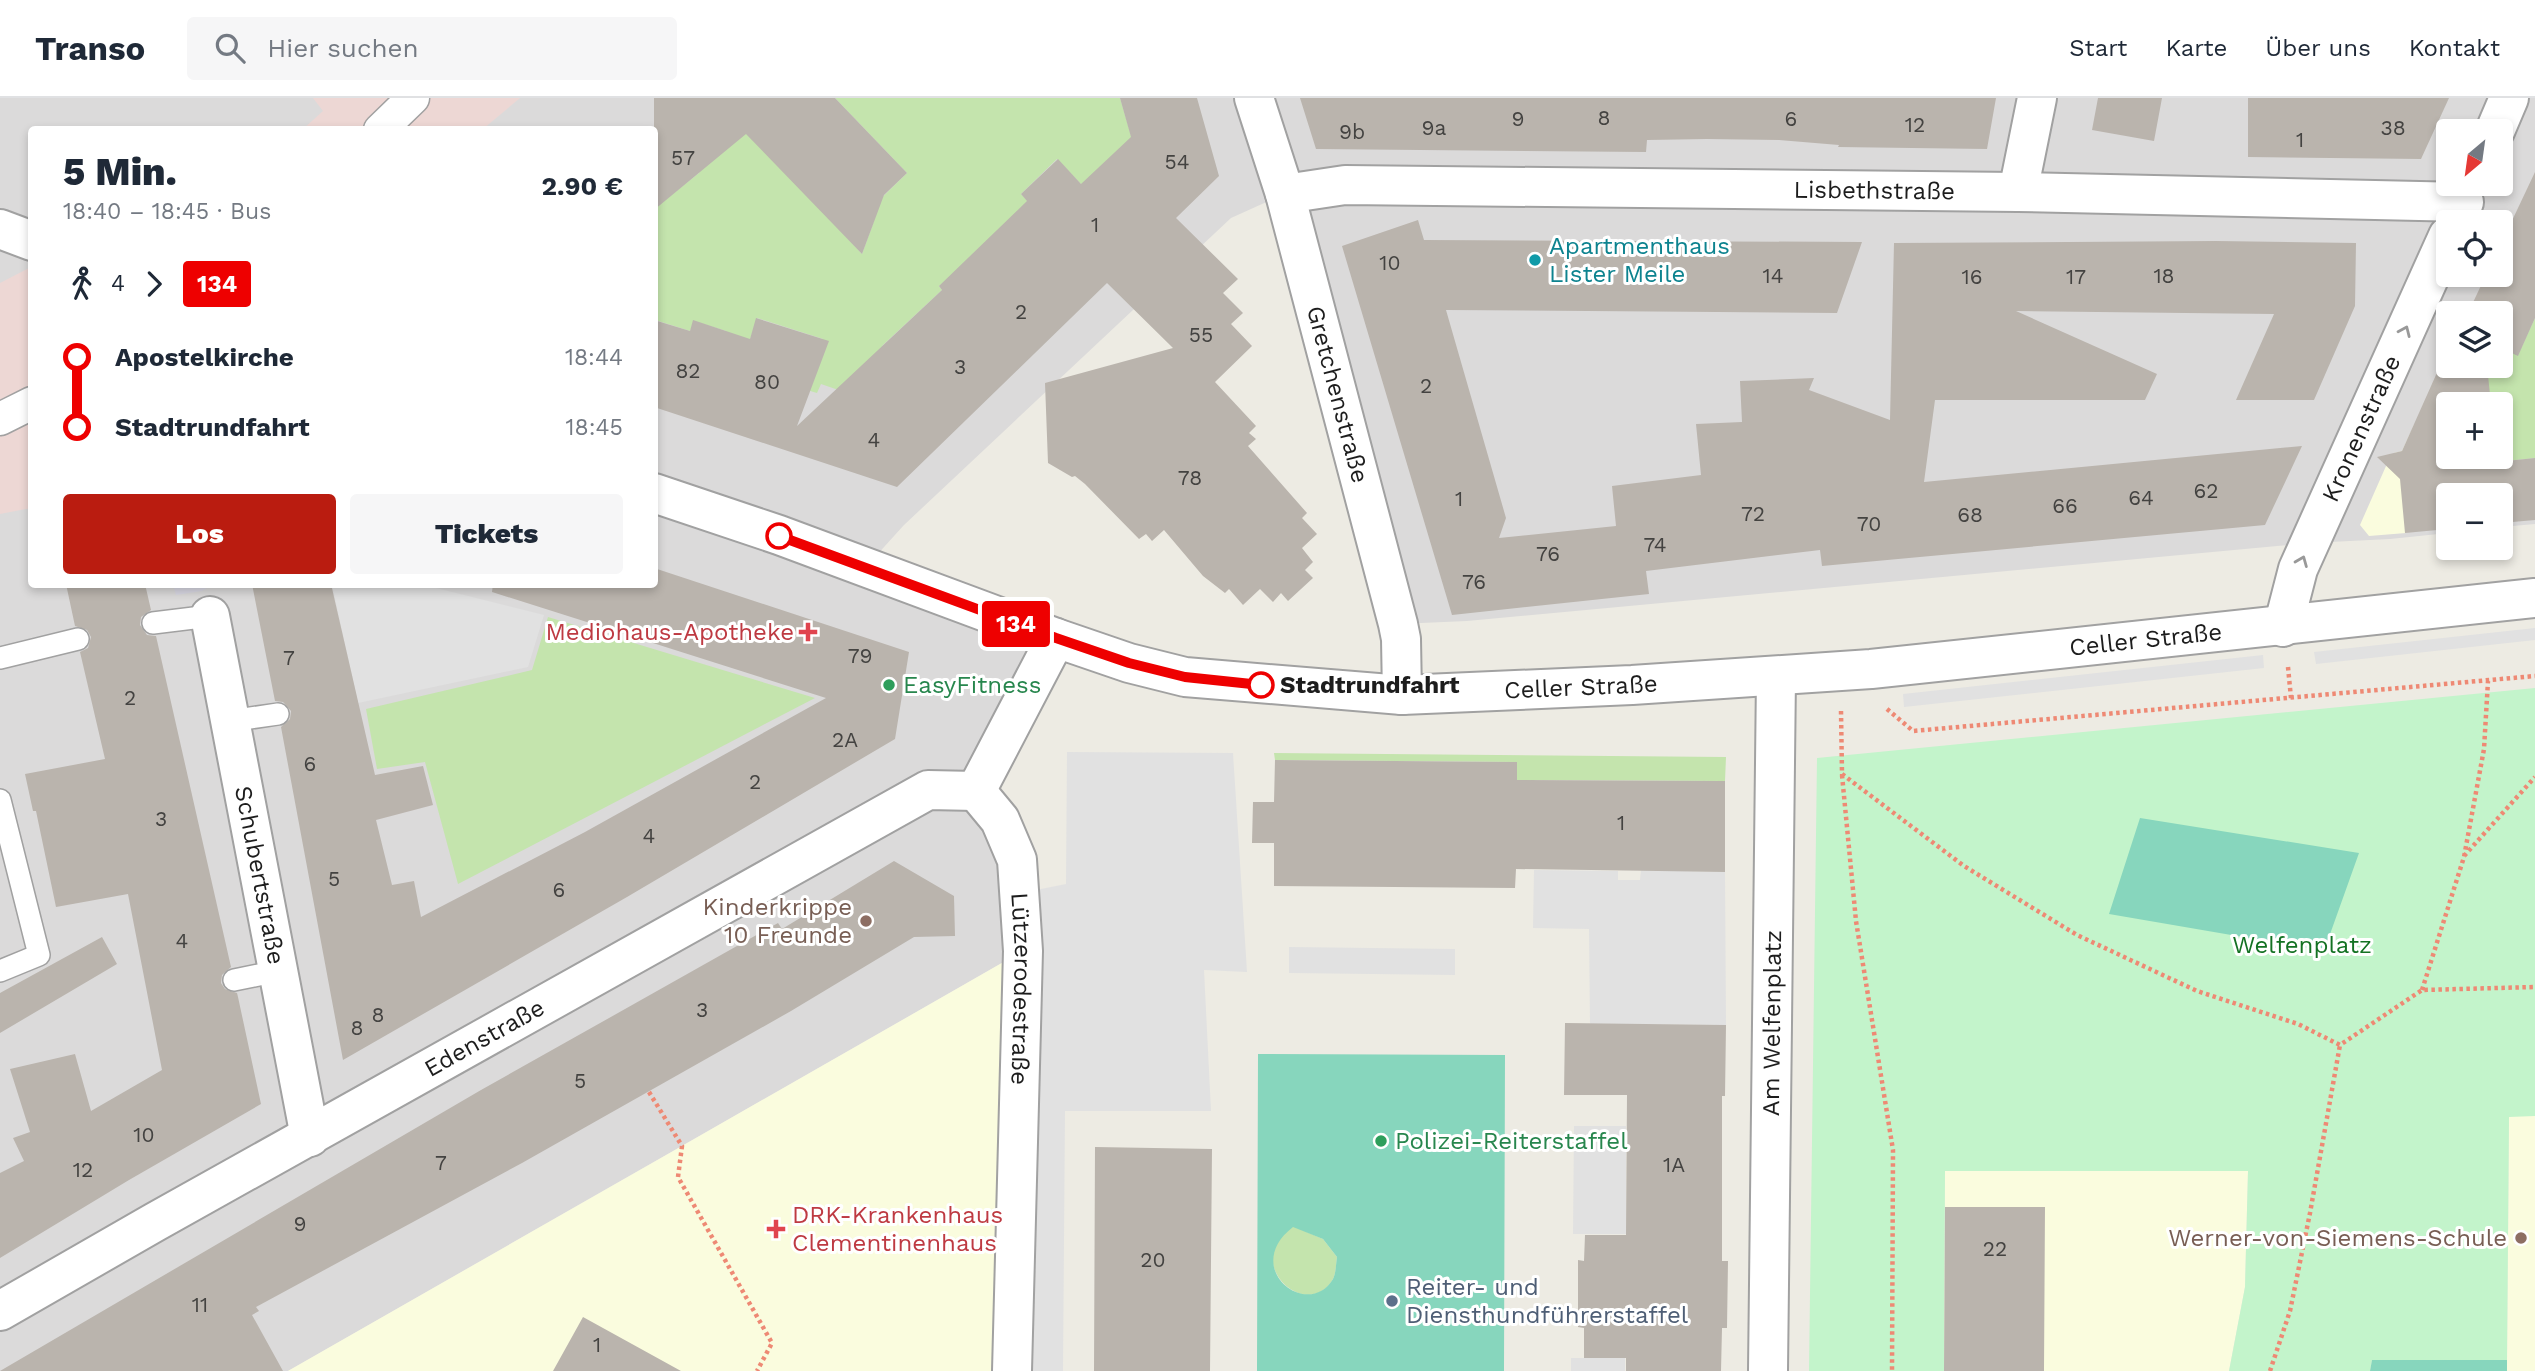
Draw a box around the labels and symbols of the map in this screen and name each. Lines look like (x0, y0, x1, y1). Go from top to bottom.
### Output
house number: 8 (1598, 105, 1610, 130)
house number: 9 (1512, 106, 1524, 131)
house number: 6 (1785, 106, 1797, 131)
house number: 12 (1905, 112, 1925, 137)
house number: 9a (1422, 115, 1447, 140)
house number: 38 (2380, 115, 2406, 140)
house number: 9b (1339, 119, 1365, 144)
north arrow (2436, 119, 2513, 196)
house number: 1 (2296, 127, 2304, 152)
house number: 57 (671, 145, 695, 170)
house number: 54 (1164, 149, 1190, 174)
street label: Lisbethstraße (1793, 176, 1955, 205)
house number: 1 (1091, 212, 1099, 237)
place label: Apartmenthaus Lister Meile (1549, 232, 1730, 288)
house number: 10 (1379, 250, 1401, 275)
marker: Apartmenthaus Lister Meile (1527, 252, 1543, 268)
house number: 14 (1762, 263, 1784, 288)
house number: 18 (2153, 263, 2175, 288)
house number: 16 (1962, 264, 1982, 289)
house number: 17 (2066, 264, 2086, 289)
house number: 2 (1015, 299, 1027, 324)
street label: Gretchenstraße (1301, 303, 1374, 486)
house number: 55 (1189, 322, 1213, 347)
one-way arrow (2397, 326, 2411, 339)
street label: Kronenstraße (2316, 351, 2406, 506)
house number: 3 (954, 354, 966, 379)
house number: 82 (675, 358, 701, 383)
house number: 80 (754, 369, 780, 394)
house number: 2 (1420, 373, 1432, 398)
house number: 4 (868, 427, 880, 452)
house number: 78 (1178, 465, 1202, 490)
house number: 62 (2193, 478, 2219, 503)
house number: 64 (2128, 485, 2154, 510)
house number: 1 (1455, 486, 1463, 511)
house number: 66 (2052, 493, 2078, 518)
house number: 72 (1741, 501, 1765, 526)
house number: 68 (1957, 502, 1983, 527)
house number: 70 (1857, 511, 1881, 536)
unlabelled marker (766, 523, 792, 549)
house number: 74 (1643, 532, 1667, 557)
house number: 76 (1536, 541, 1560, 566)
one-way arrow (2294, 556, 2308, 568)
house number: 76 (1462, 569, 1486, 594)
line badge: 134 (976, 601, 1056, 647)
place label: Mediohaus-Apotheke (546, 618, 794, 646)
street label: Celler Straße (2068, 618, 2223, 662)
marker: Mediohaus-Apotheke (800, 624, 816, 640)
house number: 79 (848, 643, 872, 668)
house number: 7 (283, 645, 295, 670)
street label: Celler Straße (1504, 669, 1658, 705)
place label: EasyFitness (903, 671, 1041, 699)
place label: Stadtrundfahrt (1280, 671, 1460, 699)
marker: Stadtrundfahrt (1248, 672, 1274, 698)
marker: EasyFitness (881, 677, 897, 693)
house number: 2 (124, 685, 136, 710)
house number: 2A (832, 727, 858, 752)
house number: 6 (304, 751, 316, 776)
house number: 2 (749, 769, 761, 794)
street label: Schubertstraße (229, 784, 291, 967)
house number: 3 (155, 806, 167, 831)
house number: 1 (1617, 810, 1625, 835)
house number: 4 (643, 823, 655, 848)
house number: 5 (328, 866, 340, 891)
house number: 6 (553, 877, 565, 902)
street label: Lützerodestraße (1005, 892, 1037, 1085)
place label: Kinderkrippe 10 Freunde (703, 893, 852, 949)
marker: Kinderkrippe 10 Freunde (858, 913, 874, 929)
house number: 4 (176, 928, 188, 953)
street label: Am Welfenplatz (1757, 930, 1787, 1116)
park label: Welfenplatz (2232, 931, 2372, 959)
street label: Edenstraße (419, 993, 549, 1083)
house number: 3 (696, 997, 708, 1022)
house number: 8 (372, 1002, 384, 1027)
house number: 8 (351, 1015, 363, 1040)
house number: 5 (574, 1068, 586, 1093)
house number: 10 (133, 1122, 155, 1147)
place label: Polizei-Reiterstaffel (1395, 1127, 1628, 1155)
marker: Polizei-Reiterstaffel (1373, 1133, 1389, 1149)
house number: 7 (435, 1150, 447, 1175)
house number: 1A (1663, 1152, 1685, 1177)
house number: 12 (73, 1157, 93, 1182)
place label: DRK-Krankenhaus Clementinenhaus (792, 1201, 1003, 1257)
house number: 9 (294, 1211, 306, 1236)
marker: DRK-Krankenhaus Clementinenhaus (766, 1219, 786, 1239)
place label: Werner-von-Siemens-Schule (2168, 1224, 2507, 1252)
marker: Werner-von-Siemens-Schule (2513, 1230, 2529, 1246)
house number: 22 (1983, 1236, 2007, 1261)
house number: 20 (1140, 1247, 1166, 1272)
place label: Reiter- und Diensthundführerstaffel (1406, 1273, 1689, 1329)
house number: 11 (192, 1292, 208, 1317)
marker: Reiter- und Diensthundführerstaffel (1384, 1293, 1400, 1309)
house number: 1 (593, 1332, 601, 1357)

